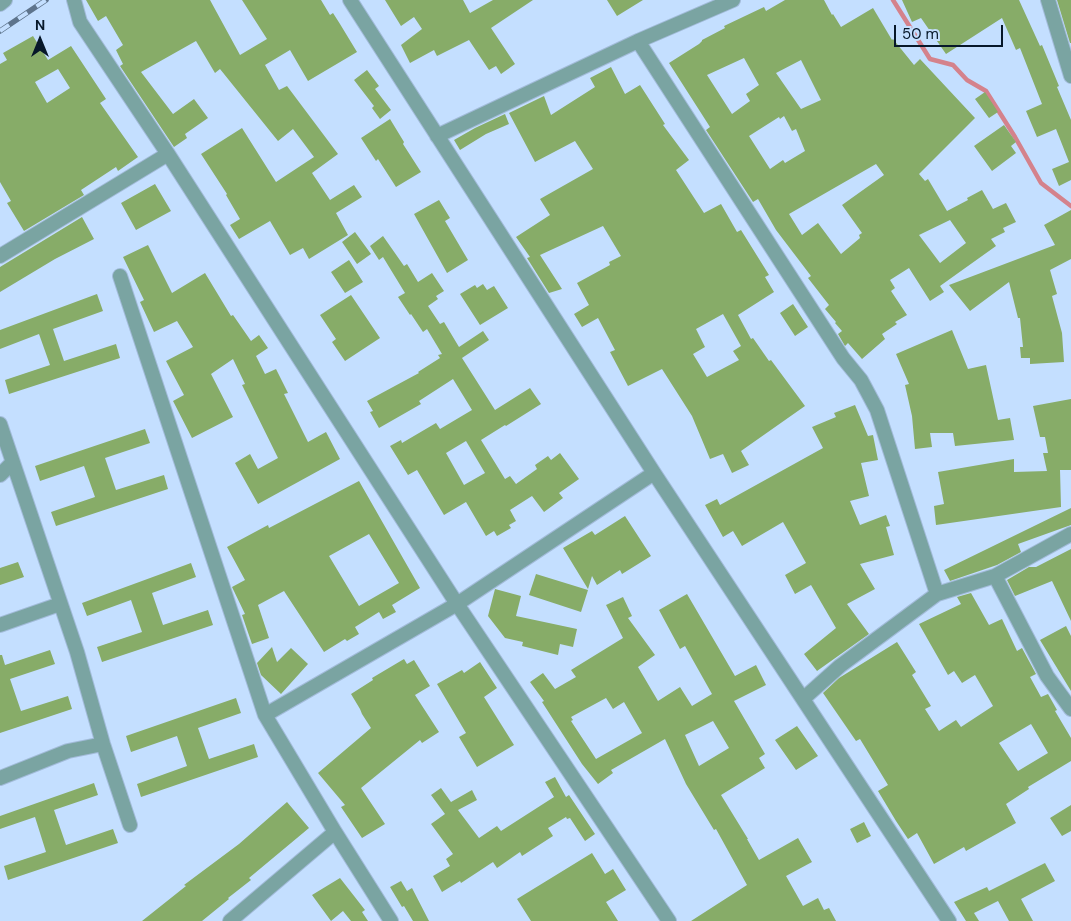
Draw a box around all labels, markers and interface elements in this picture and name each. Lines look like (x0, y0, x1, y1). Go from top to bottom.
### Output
north arrow (15, 15, 65, 65)
scale bar (896, 15, 1005, 47)
text: N (35, 16, 45, 34)
text: 50 m (902, 24, 939, 44)

